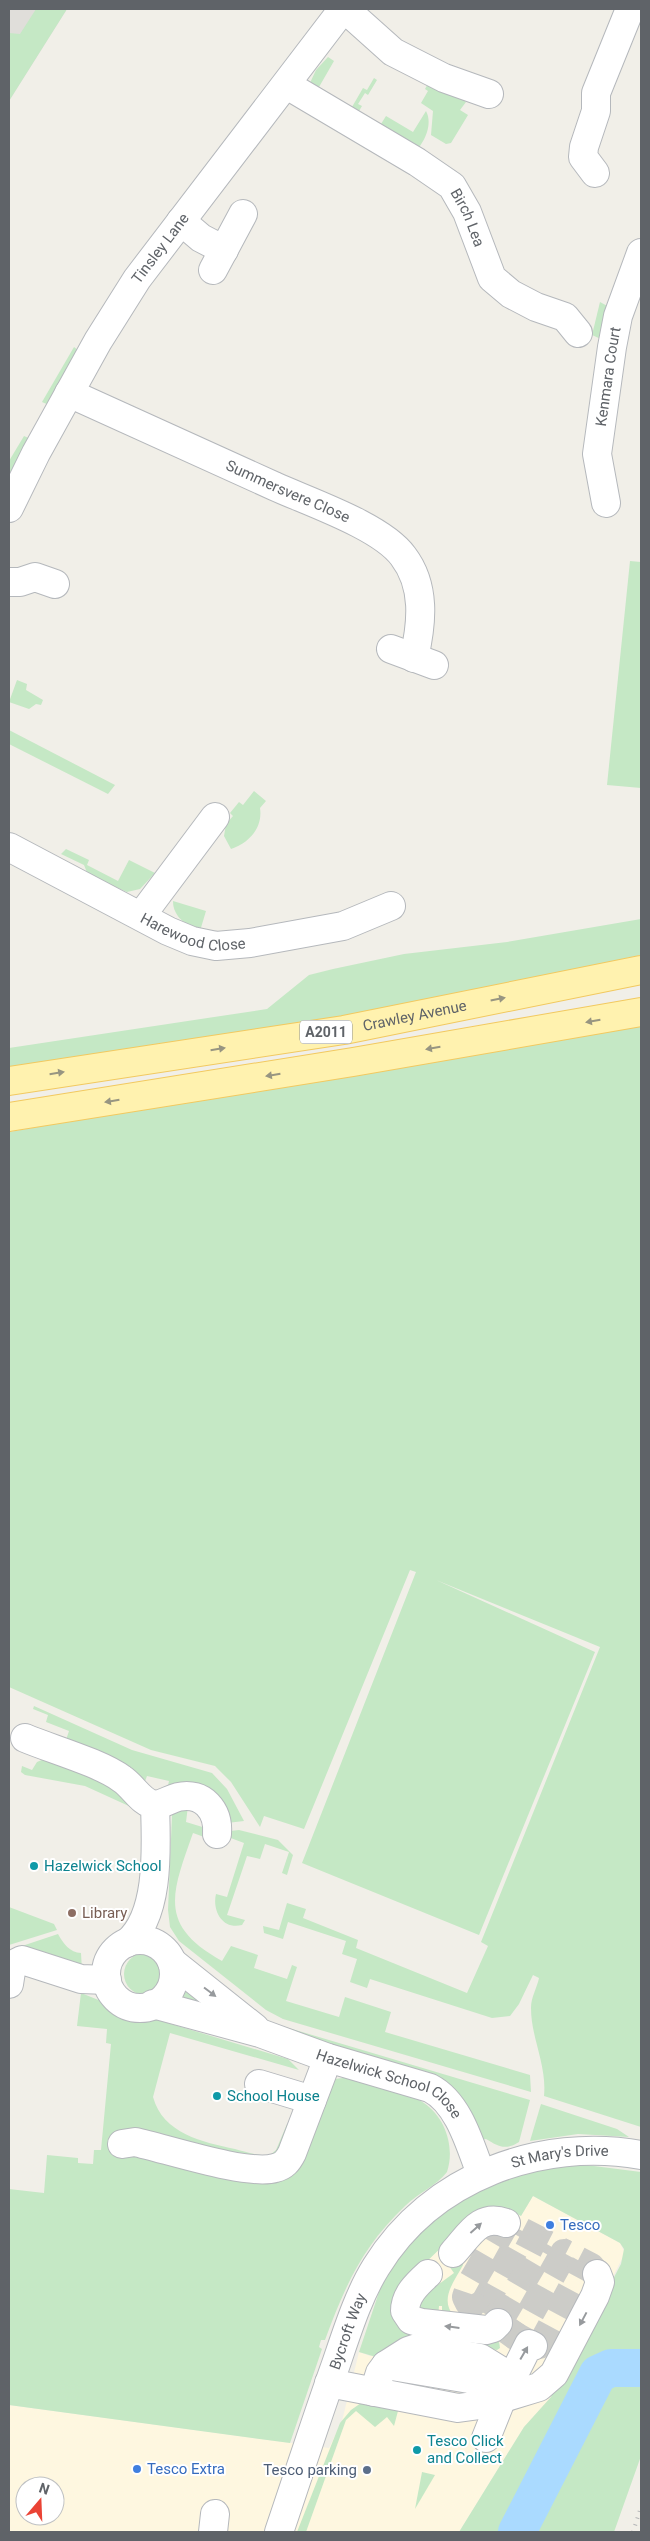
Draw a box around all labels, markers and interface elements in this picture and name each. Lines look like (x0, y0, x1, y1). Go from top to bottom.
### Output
street label: Birch Lea (446, 185, 488, 249)
street label: Tinsley Lane (128, 210, 193, 287)
street label: Kenmara Court (592, 325, 625, 428)
street label: Summersvere Close (223, 456, 353, 527)
street label: Harewood Close (137, 909, 246, 955)
one-way arrow (491, 995, 506, 1003)
street label: Crawley Avenue (361, 996, 468, 1035)
one-way arrow (585, 1017, 601, 1025)
road number: A2011 (300, 1020, 352, 1044)
one-way arrow (210, 1045, 226, 1053)
one-way arrow (425, 1045, 441, 1053)
one-way arrow (49, 1069, 65, 1077)
one-way arrow (265, 1071, 281, 1079)
one-way arrow (104, 1097, 120, 1105)
place label: Hazelwick School (44, 1857, 162, 1875)
marker: Hazelwick School (28, 1860, 40, 1872)
place label: Library (82, 1904, 127, 1922)
marker: Library (66, 1907, 78, 1919)
one-way arrow (203, 1987, 217, 1997)
street label: Hazelwick School Close (314, 2045, 466, 2122)
place label: School House (227, 2087, 320, 2105)
marker: School House (211, 2090, 223, 2102)
street label: St Mary's Drive (509, 2142, 609, 2172)
place label: Tesco (560, 2216, 600, 2234)
marker: Tesco (544, 2219, 556, 2231)
one-way arrow (469, 2222, 481, 2234)
street label: Bycroft Way (326, 2290, 370, 2372)
one-way arrow (579, 2312, 588, 2326)
one-way arrow (444, 2323, 460, 2331)
one-way arrow (519, 2347, 528, 2360)
place label: Tesco Click and Collect (427, 2432, 504, 2467)
marker: Tesco Click and Collect (411, 2444, 423, 2456)
place label: Tesco Extra (147, 2460, 225, 2478)
place label: Tesco parking (263, 2461, 357, 2479)
marker: Tesco Extra (131, 2463, 143, 2475)
marker: Tesco parking (361, 2464, 373, 2476)
north arrow (15, 2476, 65, 2526)
text: N (37, 2480, 52, 2498)

